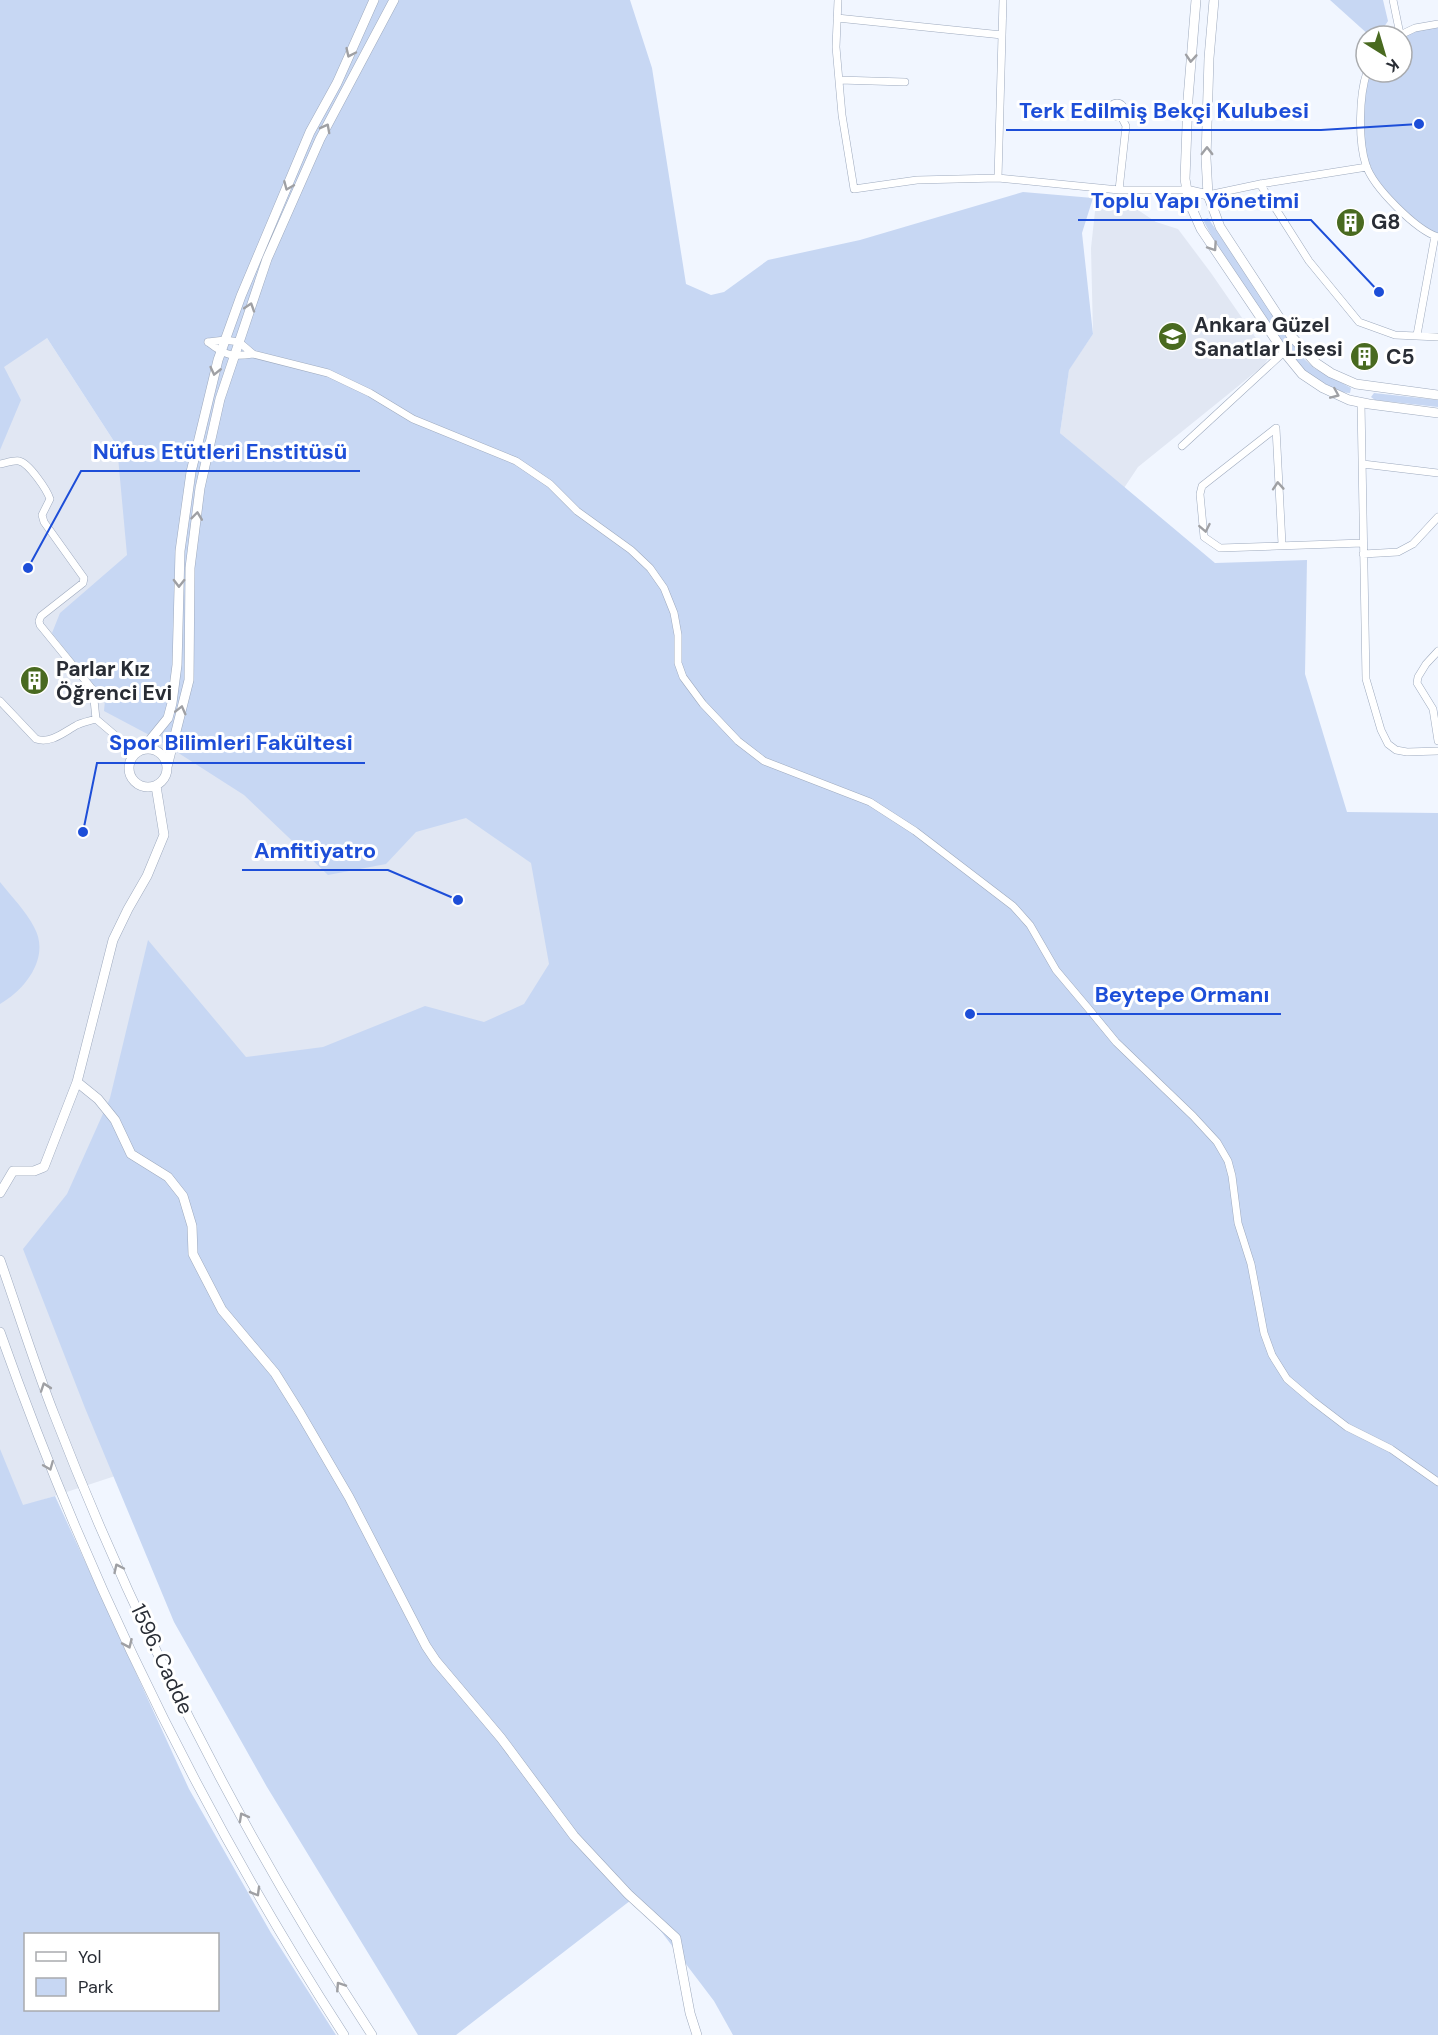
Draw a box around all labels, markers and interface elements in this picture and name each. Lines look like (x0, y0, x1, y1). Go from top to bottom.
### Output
north arrow (1354, 24, 1414, 84)
one-way arrow (345, 47, 357, 58)
one-way arrow (1185, 54, 1198, 63)
text: K (1382, 54, 1403, 77)
callout: Terk Edilmiş Bekçi Kulubesi (1006, 90, 1321, 130)
text: Terk Edilmiş Bekçi Kulubesi (1019, 96, 1309, 125)
one-way arrow (319, 124, 330, 134)
one-way arrow (1200, 146, 1213, 155)
one-way arrow (283, 179, 295, 190)
callout: Toplu Yapı Yönetimi (1078, 180, 1311, 220)
text: Toplu Yapı Yönetimi (1091, 186, 1299, 215)
building icon: G8 (1334, 206, 1366, 238)
place label: G8 (1371, 208, 1401, 236)
one-way arrow (1206, 240, 1217, 251)
one-way arrow (243, 303, 256, 313)
place label: Ankara Güzel Sanatlar Lisesi (1194, 311, 1343, 363)
school or university icon: Ankara Güzel Sanatlar Lisesi (1157, 321, 1189, 353)
building icon: C5 (1349, 341, 1381, 373)
place label: C5 (1386, 343, 1415, 371)
one-way arrow (209, 366, 222, 376)
one-way arrow (1329, 387, 1340, 399)
callout: Nüfus Etütleri Enstitüsü (81, 431, 360, 471)
text: Nüfus Etütleri Enstitüsü (93, 437, 347, 466)
one-way arrow (1272, 481, 1285, 490)
one-way arrow (190, 512, 202, 521)
one-way arrow (1198, 523, 1211, 533)
one-way arrow (173, 579, 185, 588)
place label: Parlar Kız Öğrenci Evi (56, 655, 172, 707)
building icon: Parlar Kız Öğrenci Evi (19, 665, 51, 697)
one-way arrow (174, 705, 187, 715)
callout: Spor Bilimleri Fakültesi (97, 723, 365, 763)
text: Spor Bilimleri Fakültesi (109, 728, 353, 757)
callout: Amfitiyatro (242, 830, 388, 870)
text: Amfitiyatro (254, 836, 376, 865)
callout: Beytepe Ormanı (1082, 974, 1281, 1014)
text: Beytepe Ormanı (1095, 980, 1269, 1009)
one-way arrow (39, 1382, 52, 1393)
one-way arrow (42, 1459, 54, 1470)
one-way arrow (114, 1563, 126, 1574)
street label: 1596. Cadde (124, 1599, 200, 1719)
one-way arrow (121, 1638, 133, 1649)
one-way arrow (239, 1813, 250, 1824)
one-way arrow (249, 1886, 260, 1896)
legend (24, 1933, 219, 2011)
text: Yol (78, 1945, 102, 1969)
text: Park (78, 1975, 114, 1999)
one-way arrow (336, 1982, 348, 1992)

